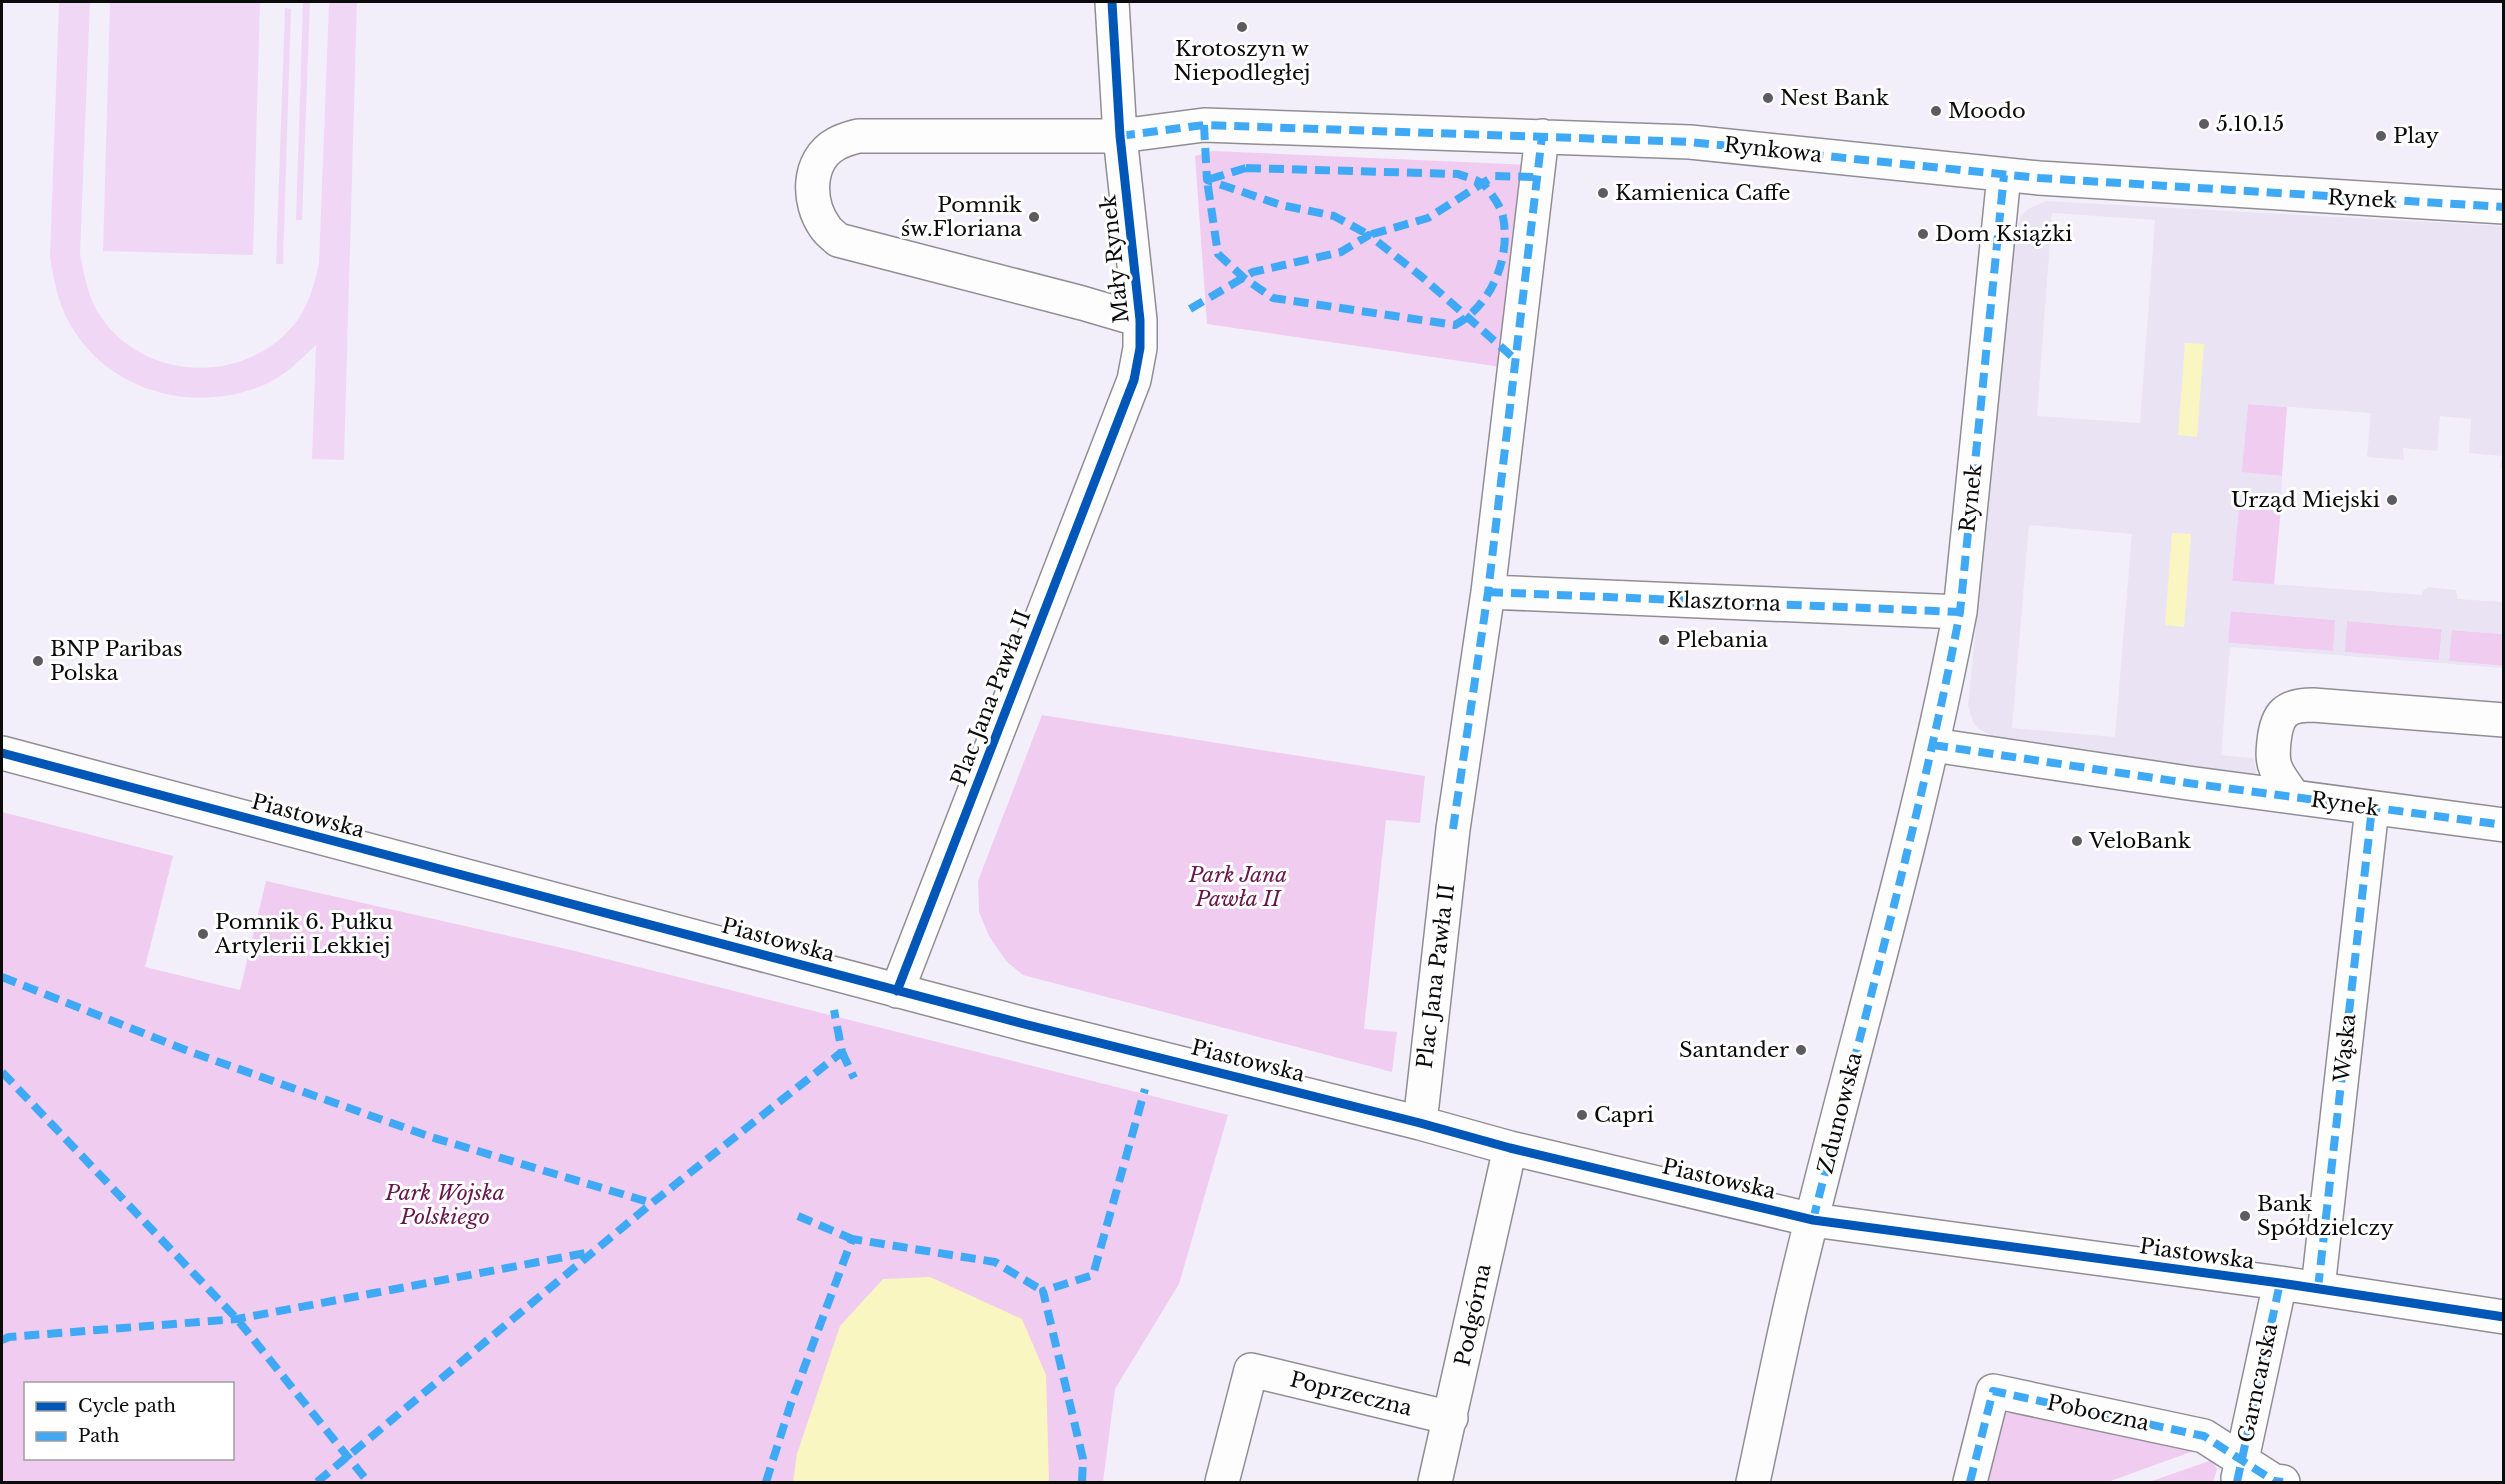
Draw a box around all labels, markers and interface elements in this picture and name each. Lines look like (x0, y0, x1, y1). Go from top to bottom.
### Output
marker: Krotoszyn w Niepodległej (1235, 20, 1249, 34)
place label: Krotoszyn w Niepodległej (1174, 36, 1310, 86)
place label: Nest Bank (1780, 85, 1889, 111)
marker: Nest Bank (1761, 91, 1775, 105)
place label: Moodo (1948, 98, 2026, 124)
marker: Moodo (1929, 104, 1943, 118)
place label: 5.10.15 (2216, 111, 2284, 137)
marker: 5.10.15 (2197, 117, 2211, 131)
place label: Play (2393, 123, 2439, 149)
marker: Play (2374, 129, 2388, 143)
street label: Rynkowa (1723, 132, 1824, 168)
place label: Kamienica Caffe (1615, 180, 1791, 206)
street label: Rynek (2327, 184, 2397, 214)
marker: Kamienica Caffe (1596, 186, 1610, 200)
place label: Pomnik św.Floriana (901, 192, 1022, 242)
street label: Mały Rynek (1095, 194, 1135, 324)
marker: Pomnik św.Floriana (1027, 210, 1041, 224)
place label: Dom Książki (1935, 221, 2072, 247)
marker: Dom Książki (1916, 227, 1930, 241)
street label: Rynek (1954, 462, 1988, 534)
place label: Urząd Miejski (2231, 487, 2380, 513)
marker: Urząd Miejski (2385, 493, 2399, 507)
street label: Klasztorna (1667, 587, 1782, 617)
street label: Plac Jana Pawła II (946, 606, 1036, 790)
place label: Plebania (1676, 627, 1768, 653)
marker: Plebania (1657, 633, 1671, 647)
place label: BNP Paribas Polska (50, 636, 183, 686)
marker: BNP Paribas Polska (31, 654, 45, 668)
street label: Rynek (2309, 786, 2381, 822)
street label: Piastowska (249, 788, 368, 844)
place label: VeloBank (2088, 828, 2191, 854)
marker: VeloBank (2070, 834, 2084, 848)
park label: Park Jana Pawła II (1188, 862, 1287, 912)
street label: Plac Jana Pawła II (1412, 882, 1460, 1070)
place label: Pomnik 6. Pułku Artylerii Lekkiej (214, 909, 393, 959)
street label: Piastowska (719, 912, 838, 968)
marker: Pomnik 6. Pułku Artylerii Lekkiej (196, 927, 210, 941)
street label: Wąska (2328, 1012, 2362, 1084)
street label: Piastowska (1189, 1034, 1308, 1088)
place label: Santander (1679, 1037, 1789, 1063)
marker: Santander (1794, 1043, 1808, 1057)
street label: Zdunowska (1812, 1049, 1868, 1176)
place label: Capri (1594, 1102, 1654, 1128)
marker: Capri (1575, 1108, 1589, 1122)
street label: Piastowska (1660, 1153, 1779, 1205)
park label: Park Wojska Polskiego (384, 1180, 505, 1230)
place label: Bank Spółdzielczy (2257, 1191, 2394, 1241)
marker: Bank Spółdzielczy (2238, 1209, 2252, 1223)
street label: Piastowska (2138, 1233, 2257, 1275)
street label: Podgórna (1449, 1261, 1497, 1369)
street label: Garncarska (2233, 1321, 2283, 1445)
street label: Poprzeczna (1287, 1366, 1415, 1422)
legend (24, 1382, 234, 1460)
street label: Poboczna (2044, 1389, 2152, 1437)
text: Cycle path (78, 1395, 176, 1417)
text: Path (78, 1425, 119, 1447)

